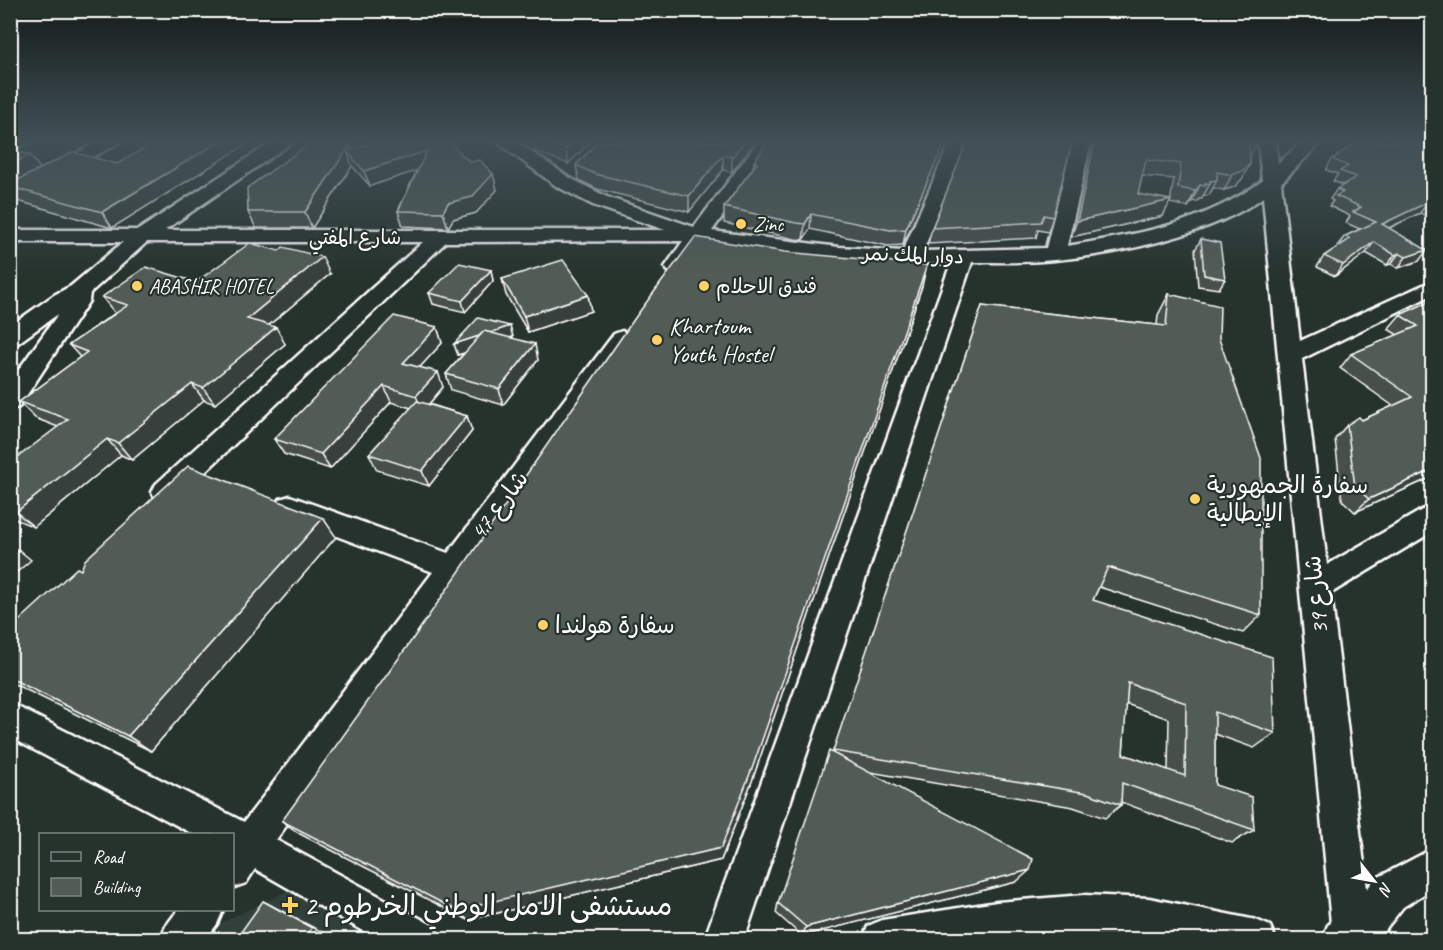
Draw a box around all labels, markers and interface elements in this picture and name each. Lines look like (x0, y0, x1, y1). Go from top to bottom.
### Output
place label: Zinc (753, 212, 784, 237)
marker: Zinc (734, 217, 748, 231)
street label: شارع المفتي (309, 225, 401, 255)
street label: دوار المك نمر (860, 241, 964, 269)
place label: ABASHIR HOTEL (149, 274, 274, 299)
place label: فندق الاحلام (716, 274, 817, 301)
marker: ABASHIR HOTEL (130, 279, 144, 293)
marker: فندق الاحلام (697, 279, 711, 293)
place label: Khartoum Youth Hostel (669, 311, 776, 369)
marker: Khartoum Youth Hostel (650, 333, 664, 347)
street label: شارع 47 (463, 464, 536, 547)
place label: سفارة الجمهورية الإيطالية (1207, 470, 1368, 528)
marker: سفارة الجمهورية الإيطالية (1188, 492, 1202, 506)
street label: شارع 39 (1297, 554, 1337, 636)
place label: سفارة هولندا (555, 610, 675, 641)
marker: سفارة هولندا (536, 618, 550, 632)
legend (39, 833, 234, 911)
text: Road (93, 846, 126, 868)
north arrow (1344, 851, 1404, 911)
text: Building (93, 876, 142, 898)
text: N (1373, 879, 1397, 900)
place label: مستشفى الامل الوطني الخرطوم 2 (304, 888, 672, 930)
marker: مستشفى الامل الوطني الخرطوم 2 (281, 896, 299, 914)

